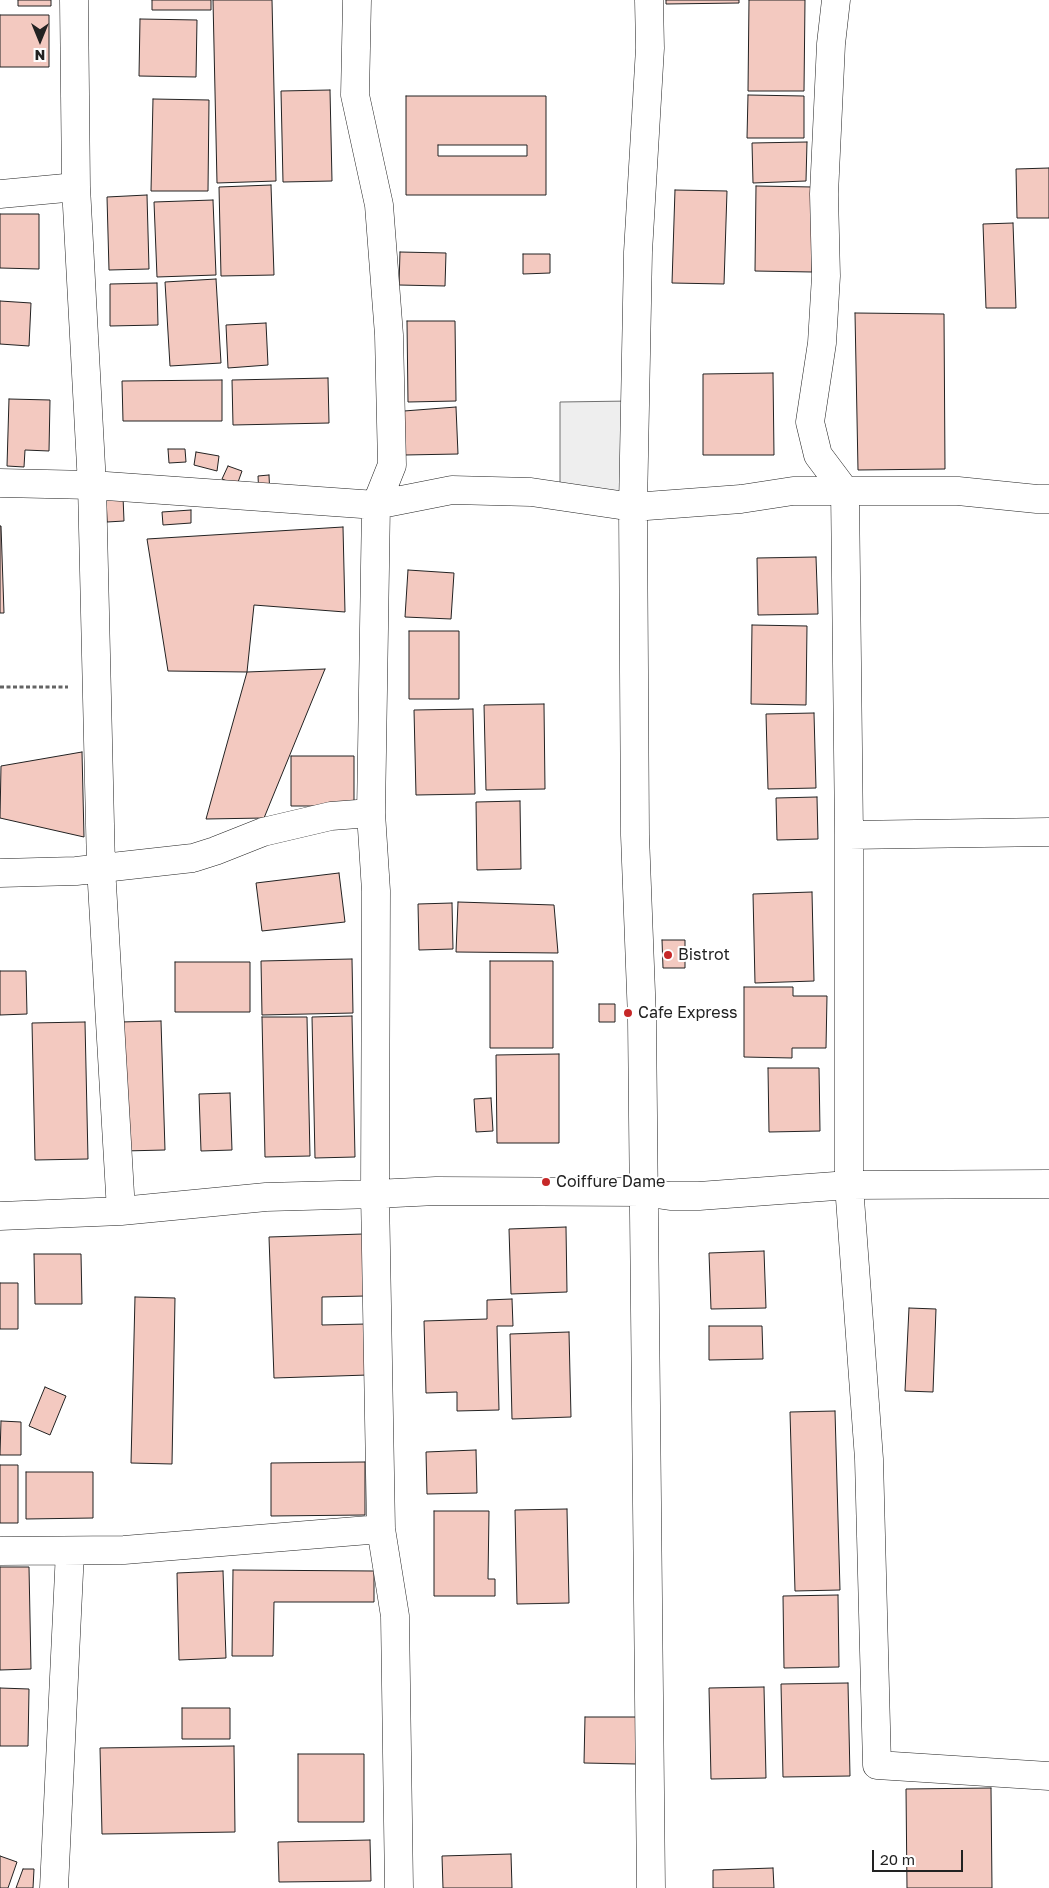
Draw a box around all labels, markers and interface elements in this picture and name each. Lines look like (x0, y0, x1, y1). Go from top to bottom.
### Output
north arrow (15, 15, 65, 65)
text: N (35, 47, 45, 64)
place label: Bistrot (678, 945, 730, 965)
marker: Bistrot (662, 949, 674, 961)
place label: Cafe Express (638, 1003, 738, 1023)
marker: Cafe Express (622, 1007, 634, 1019)
place label: Coiffure Dame (556, 1172, 665, 1192)
marker: Coiffure Dame (540, 1176, 552, 1188)
scale bar (874, 1840, 965, 1872)
text: 20 m (880, 1850, 915, 1868)

